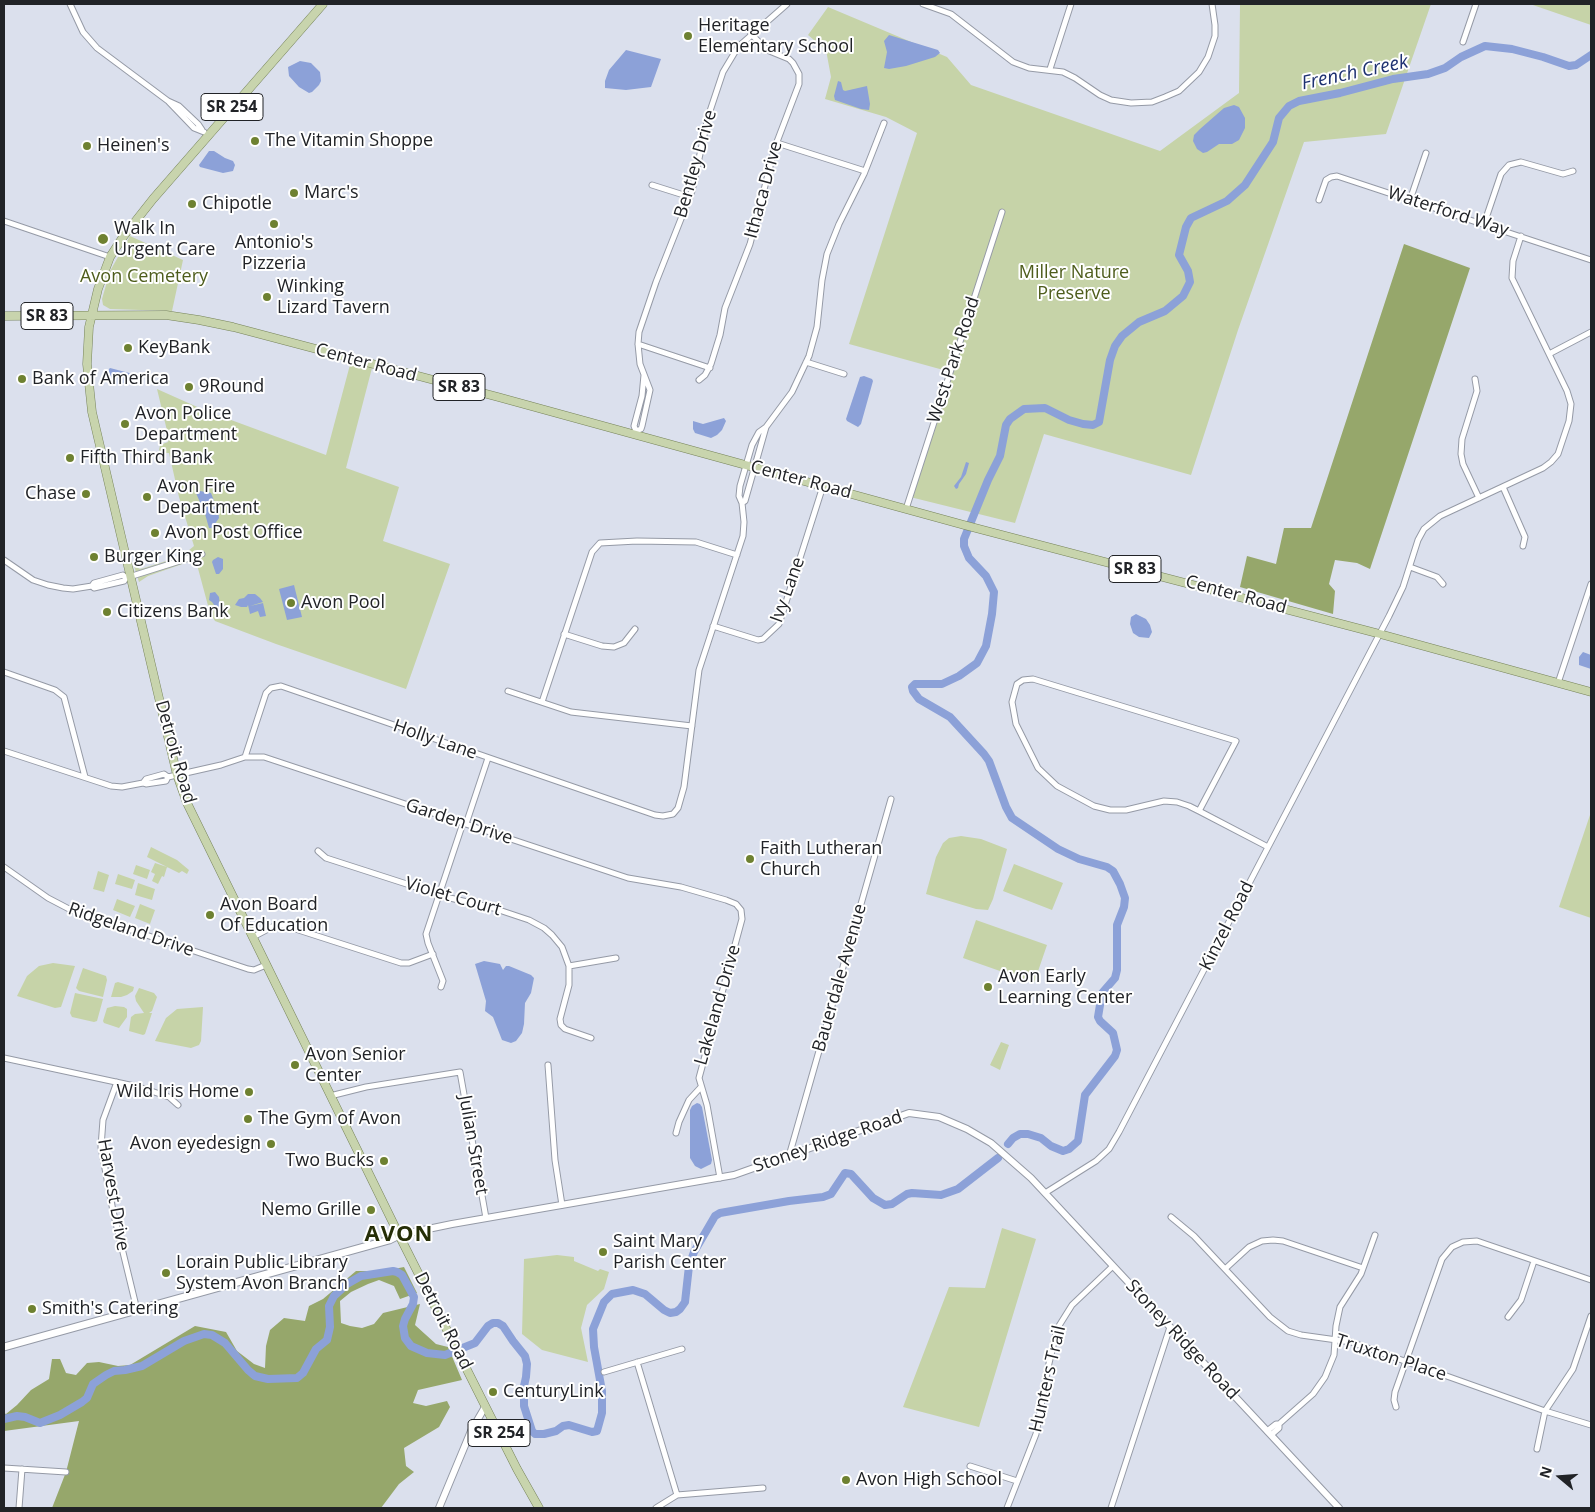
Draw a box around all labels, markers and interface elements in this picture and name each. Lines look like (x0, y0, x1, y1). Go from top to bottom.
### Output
place label: Heritage Elementary School (698, 15, 854, 58)
marker: Heritage Elementary School (682, 30, 694, 42)
water label: French Creek (1300, 51, 1410, 95)
road number: SR 254 (201, 94, 263, 120)
street label: Bentley Drive (670, 107, 722, 221)
place label: The Vitamin Shoppe (265, 130, 433, 152)
place label: Heinen's (97, 135, 170, 157)
marker: The Vitamin Shoppe (249, 135, 261, 147)
street label: Ithaca Drive (741, 139, 787, 241)
marker: Heinen's (81, 140, 93, 152)
place label: Marc's (304, 182, 359, 204)
street label: Waterford Way (1385, 182, 1511, 242)
marker: Marc's (288, 187, 300, 199)
place label: Chipotle (202, 193, 272, 215)
marker: Chipotle (186, 198, 198, 210)
place label: Walk In Urgent Care (114, 218, 215, 260)
marker: Antonio's Pizzeria (268, 218, 280, 230)
marker: Walk In Urgent Care (96, 232, 110, 246)
place label: Antonio's Pizzeria (235, 232, 313, 274)
park label: Miller Nature Preserve (1019, 262, 1129, 304)
park label: Avon Cemetery (80, 266, 208, 288)
place label: Winking Lizard Tavern (277, 276, 390, 318)
marker: Winking Lizard Tavern (261, 291, 273, 303)
street label: West Park Road (923, 294, 985, 426)
road number: SR 83 (21, 302, 73, 330)
place label: KeyBank (138, 337, 210, 359)
street label: Center Road (313, 339, 419, 387)
marker: KeyBank (122, 342, 134, 354)
place label: Bank of America (32, 368, 169, 390)
marker: Bank of America (16, 373, 28, 385)
road number: SR 83 (433, 374, 485, 401)
place label: 9Round (199, 376, 264, 398)
marker: 9Round (183, 381, 195, 393)
place label: Avon Police Department (135, 403, 237, 446)
marker: Avon Police Department (119, 418, 131, 430)
place label: Fifth Third Bank (80, 447, 213, 469)
marker: Fifth Third Bank (64, 452, 76, 464)
street label: Center Road (748, 456, 854, 504)
place label: Avon Fire Department (157, 476, 259, 518)
place label: Chase (25, 483, 76, 505)
marker: Chase (80, 488, 92, 500)
marker: Avon Fire Department (141, 491, 153, 503)
place label: Avon Post Office (165, 522, 303, 544)
marker: Avon Post Office (149, 527, 161, 539)
place label: Burger King (104, 546, 202, 568)
marker: Burger King (88, 551, 100, 563)
street label: Ivy Lane (766, 554, 810, 626)
road number: SR 83 (1109, 556, 1161, 582)
street label: Center Road (1183, 571, 1289, 619)
place label: Avon Pool (301, 592, 385, 614)
marker: Avon Pool (285, 597, 297, 609)
place label: Citizens Bank (117, 601, 229, 623)
marker: Citizens Bank (101, 606, 113, 618)
street label: Detroit Road (150, 698, 200, 806)
street label: Holly Lane (390, 716, 480, 764)
street label: Garden Drive (403, 795, 515, 849)
place label: Faith Lutheran Church (760, 838, 882, 881)
marker: Faith Lutheran Church (744, 853, 756, 865)
street label: Violet Court (403, 873, 503, 921)
street label: Kinzel Road (1195, 878, 1259, 974)
place label: Avon Board Of Education (220, 894, 328, 936)
street label: Ridgeland Drive (65, 898, 197, 962)
street label: Bauerdale Avenue (809, 901, 871, 1055)
marker: Avon Board Of Education (204, 909, 216, 921)
street label: Lakeland Drive (690, 942, 746, 1068)
place label: Avon Early Learning Center (998, 966, 1132, 1009)
marker: Avon Early Learning Center (982, 981, 994, 993)
place label: Avon Senior Center (305, 1044, 406, 1086)
marker: Avon Senior Center (289, 1059, 301, 1071)
place label: Wild Iris Home (117, 1081, 239, 1103)
marker: Wild Iris Home (243, 1086, 255, 1098)
street label: Julian Street (454, 1093, 492, 1197)
street label: Stoney Ridge Road (751, 1106, 905, 1178)
place label: The Gym of Avon (258, 1108, 401, 1130)
marker: The Gym of Avon (242, 1113, 254, 1125)
place label: Avon eyedesign (130, 1133, 261, 1155)
street label: Harvest Drive (93, 1137, 133, 1253)
marker: Avon eyedesign (265, 1138, 277, 1150)
place label: Two Bucks (285, 1150, 374, 1172)
marker: Two Bucks (378, 1155, 390, 1167)
place label: Nemo Grille (261, 1199, 361, 1221)
marker: Nemo Grille (365, 1204, 377, 1216)
district label: AVON (364, 1222, 434, 1248)
place label: Saint Mary Parish Center (613, 1231, 726, 1274)
marker: Saint Mary Parish Center (597, 1246, 609, 1258)
place label: Lorain Public Library System Avon Branch (176, 1252, 348, 1294)
marker: Lorain Public Library System Avon Branch (160, 1267, 172, 1279)
street label: Detroit Road (409, 1269, 477, 1373)
street label: Stoney Ridge Road (1121, 1276, 1243, 1404)
place label: Smith's Catering (42, 1298, 178, 1320)
marker: Smith's Catering (26, 1303, 38, 1315)
street label: Hunters Trail (1025, 1324, 1071, 1434)
street label: Truxton Place (1333, 1330, 1449, 1386)
place label: CenturyLink (503, 1381, 604, 1403)
marker: CenturyLink (487, 1386, 499, 1398)
road number: SR 254 (468, 1420, 530, 1446)
north arrow (1535, 1452, 1585, 1502)
text: N (1534, 1464, 1556, 1481)
place label: Avon High School (856, 1469, 1002, 1491)
marker: Avon High School (840, 1474, 852, 1486)

